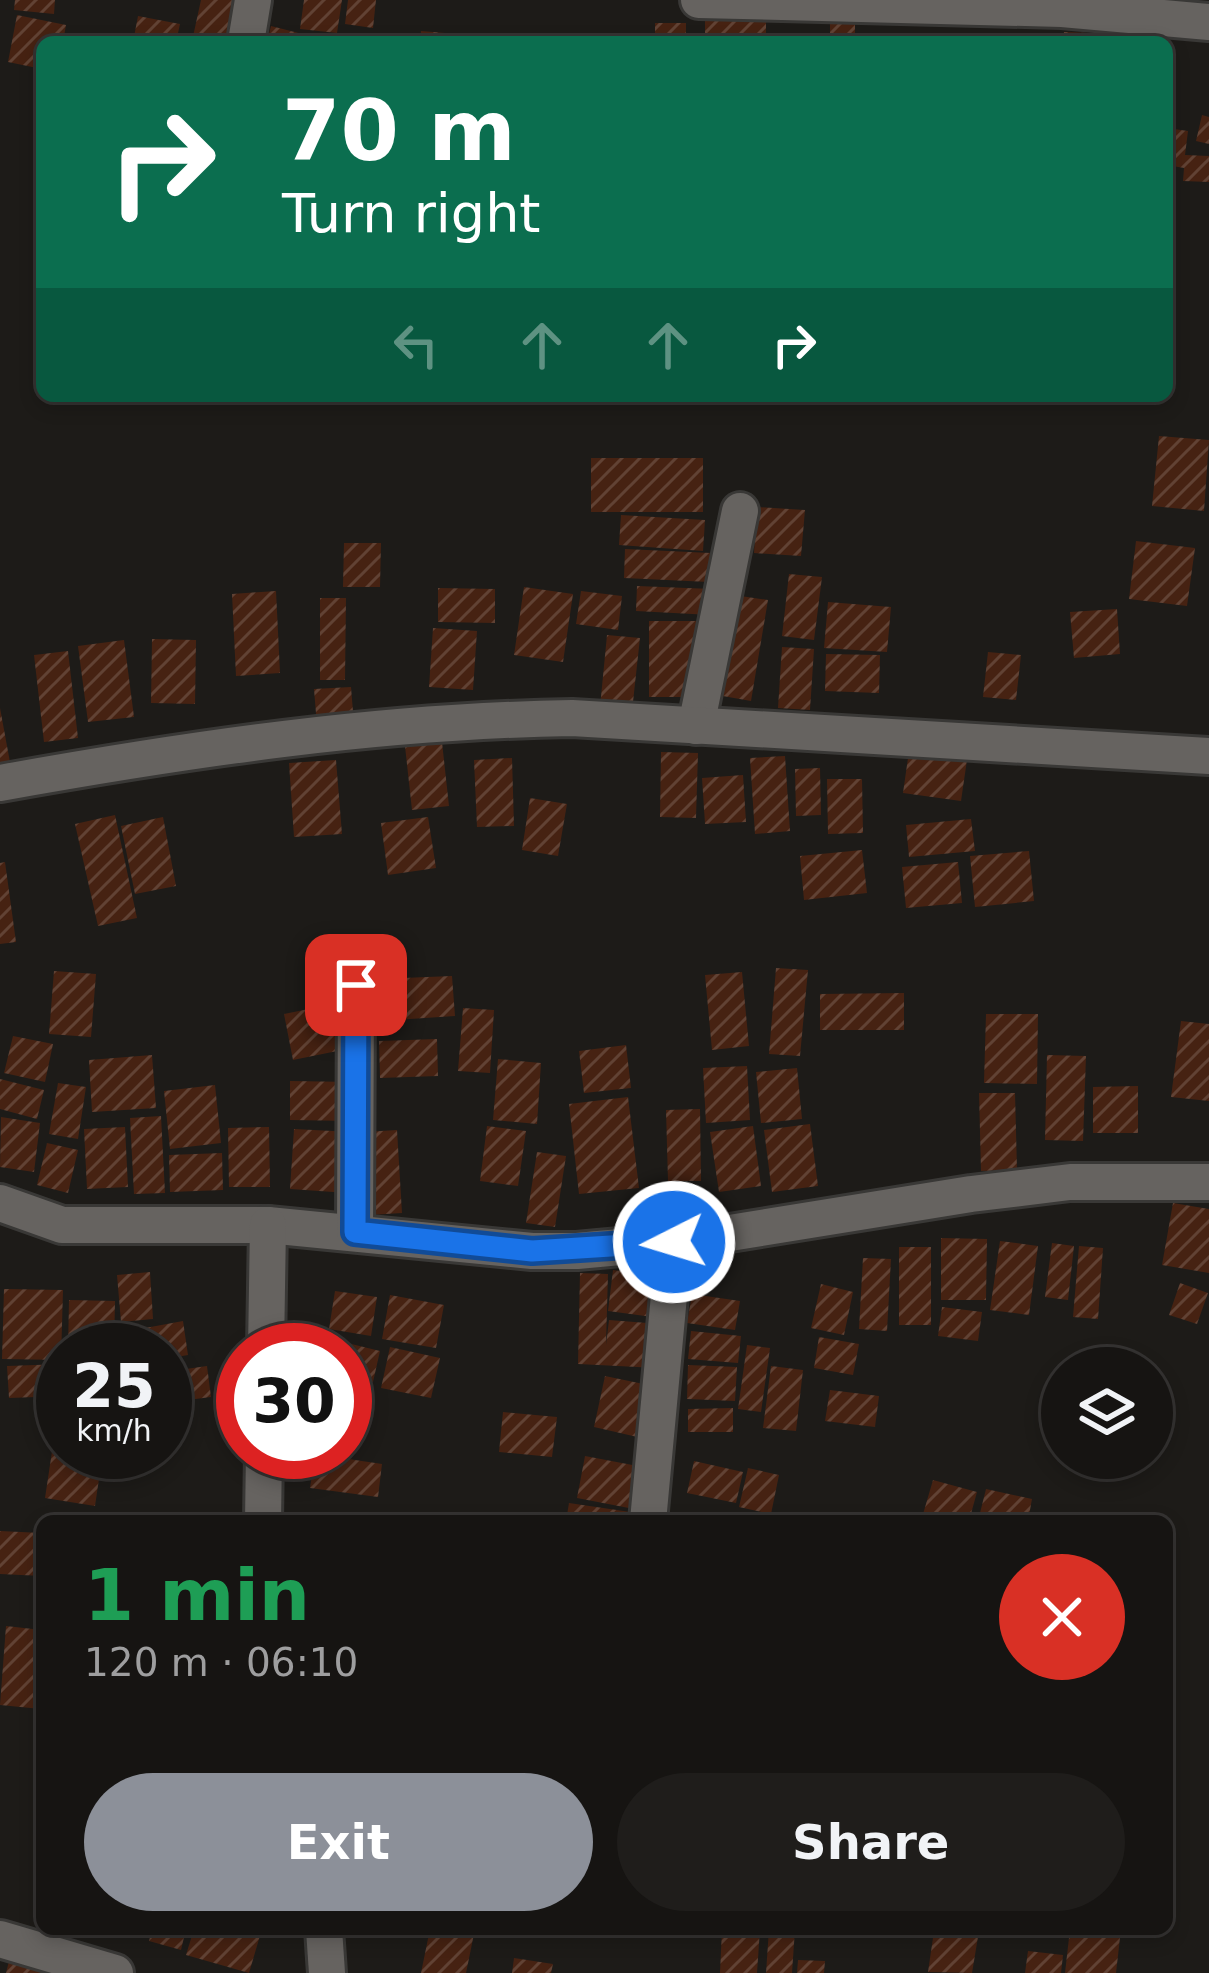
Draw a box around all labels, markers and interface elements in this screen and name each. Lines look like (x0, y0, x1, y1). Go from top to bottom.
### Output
text: 70 m (282, 82, 516, 180)
icon: right (84, 84, 240, 240)
text: Turn right (282, 182, 541, 245)
icon: left (383, 312, 449, 378)
icon: ahead (509, 312, 575, 378)
icon: ahead (635, 312, 701, 378)
icon: right (761, 312, 827, 378)
pin (305, 934, 407, 1036)
icon: arrive (323, 952, 389, 1018)
position arrow (611, 1179, 737, 1305)
speed limit sign: 30 (216, 1323, 372, 1479)
map controls (1041, 1347, 1173, 1479)
button: layers (1041, 1347, 1173, 1479)
text: 25 (72, 1351, 156, 1421)
text: km/h (76, 1413, 152, 1448)
text: 1 min (84, 1553, 310, 1637)
button: close (999, 1554, 1125, 1680)
text: 120 m · 06:10 (84, 1640, 358, 1685)
button: Exit (84, 1773, 593, 1911)
button: Share (617, 1773, 1125, 1911)

